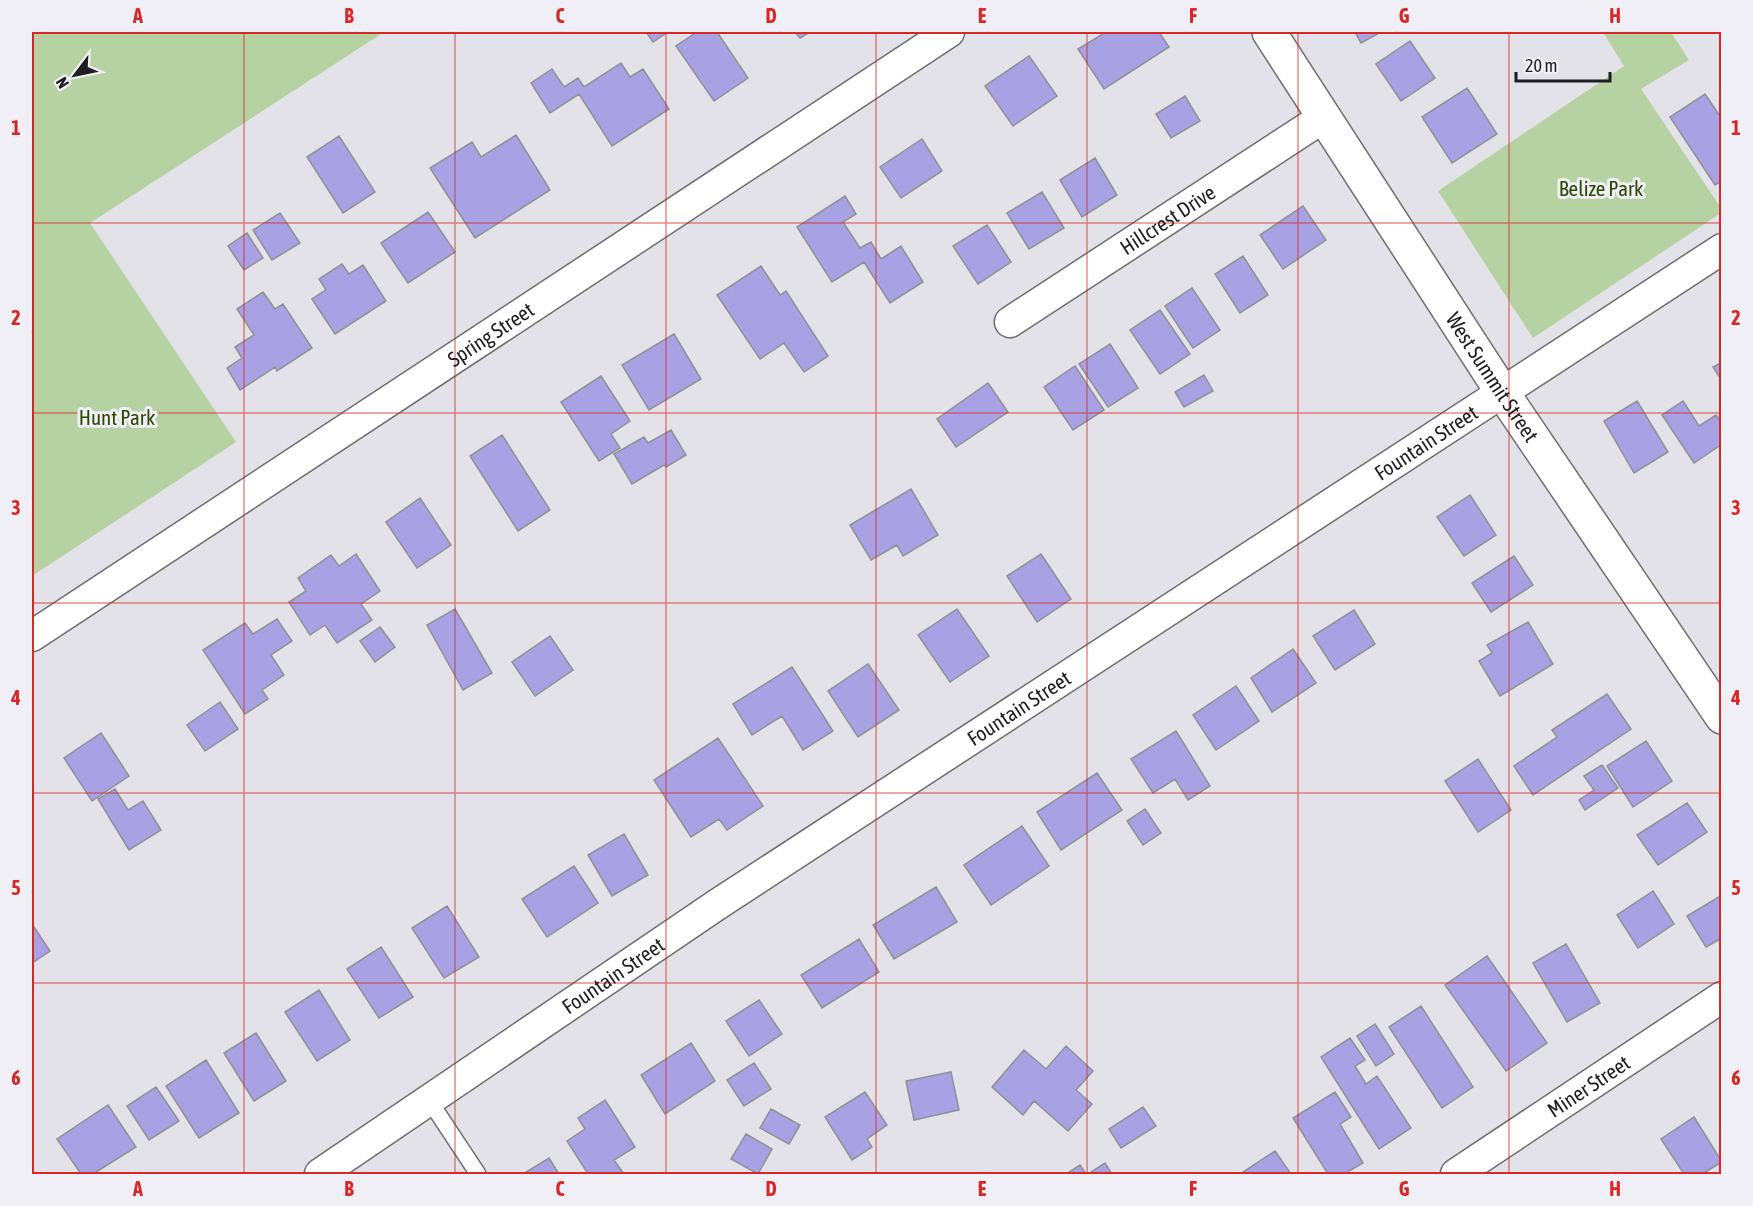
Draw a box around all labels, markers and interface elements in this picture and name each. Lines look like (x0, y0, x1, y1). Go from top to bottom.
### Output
text: A (132, 4, 143, 27)
text: B (344, 4, 354, 27)
text: C (556, 4, 565, 27)
text: D (765, 4, 777, 27)
text: E (978, 4, 987, 27)
text: F (1189, 4, 1197, 27)
text: G (1399, 4, 1410, 27)
text: H (1609, 4, 1621, 27)
north arrow (45, 45, 105, 105)
scale bar (1516, 45, 1610, 83)
text: 20 m (1525, 55, 1557, 76)
text: N (52, 74, 72, 92)
text: 1 (11, 116, 21, 139)
text: 1 (1731, 116, 1741, 139)
park label: Belize Park (1559, 176, 1643, 200)
street label: Hillcrest Drive (1115, 179, 1219, 259)
street label: Spring Street (443, 297, 538, 371)
text: 2 (11, 306, 21, 329)
text: 2 (1731, 306, 1741, 329)
street label: West Summit Street (1442, 308, 1544, 446)
street label: Fountain Street (1370, 400, 1482, 485)
park label: Hunt Park (79, 405, 155, 429)
text: 3 (11, 496, 21, 519)
text: 3 (1731, 496, 1741, 519)
street label: Fountain Street (963, 665, 1075, 750)
text: 4 (10, 686, 21, 709)
text: 4 (1730, 686, 1741, 709)
text: 5 (11, 876, 21, 899)
text: 5 (1731, 876, 1741, 899)
street label: Fountain Street (557, 932, 669, 1018)
street label: Miner Street (1543, 1050, 1634, 1122)
text: 6 (11, 1066, 21, 1089)
text: 6 (1731, 1066, 1741, 1089)
text: A (132, 1177, 143, 1200)
text: B (344, 1177, 354, 1200)
text: C (556, 1177, 565, 1200)
text: D (765, 1177, 777, 1200)
text: E (978, 1177, 987, 1200)
text: F (1189, 1177, 1197, 1200)
text: G (1399, 1177, 1410, 1200)
text: H (1609, 1177, 1621, 1200)

